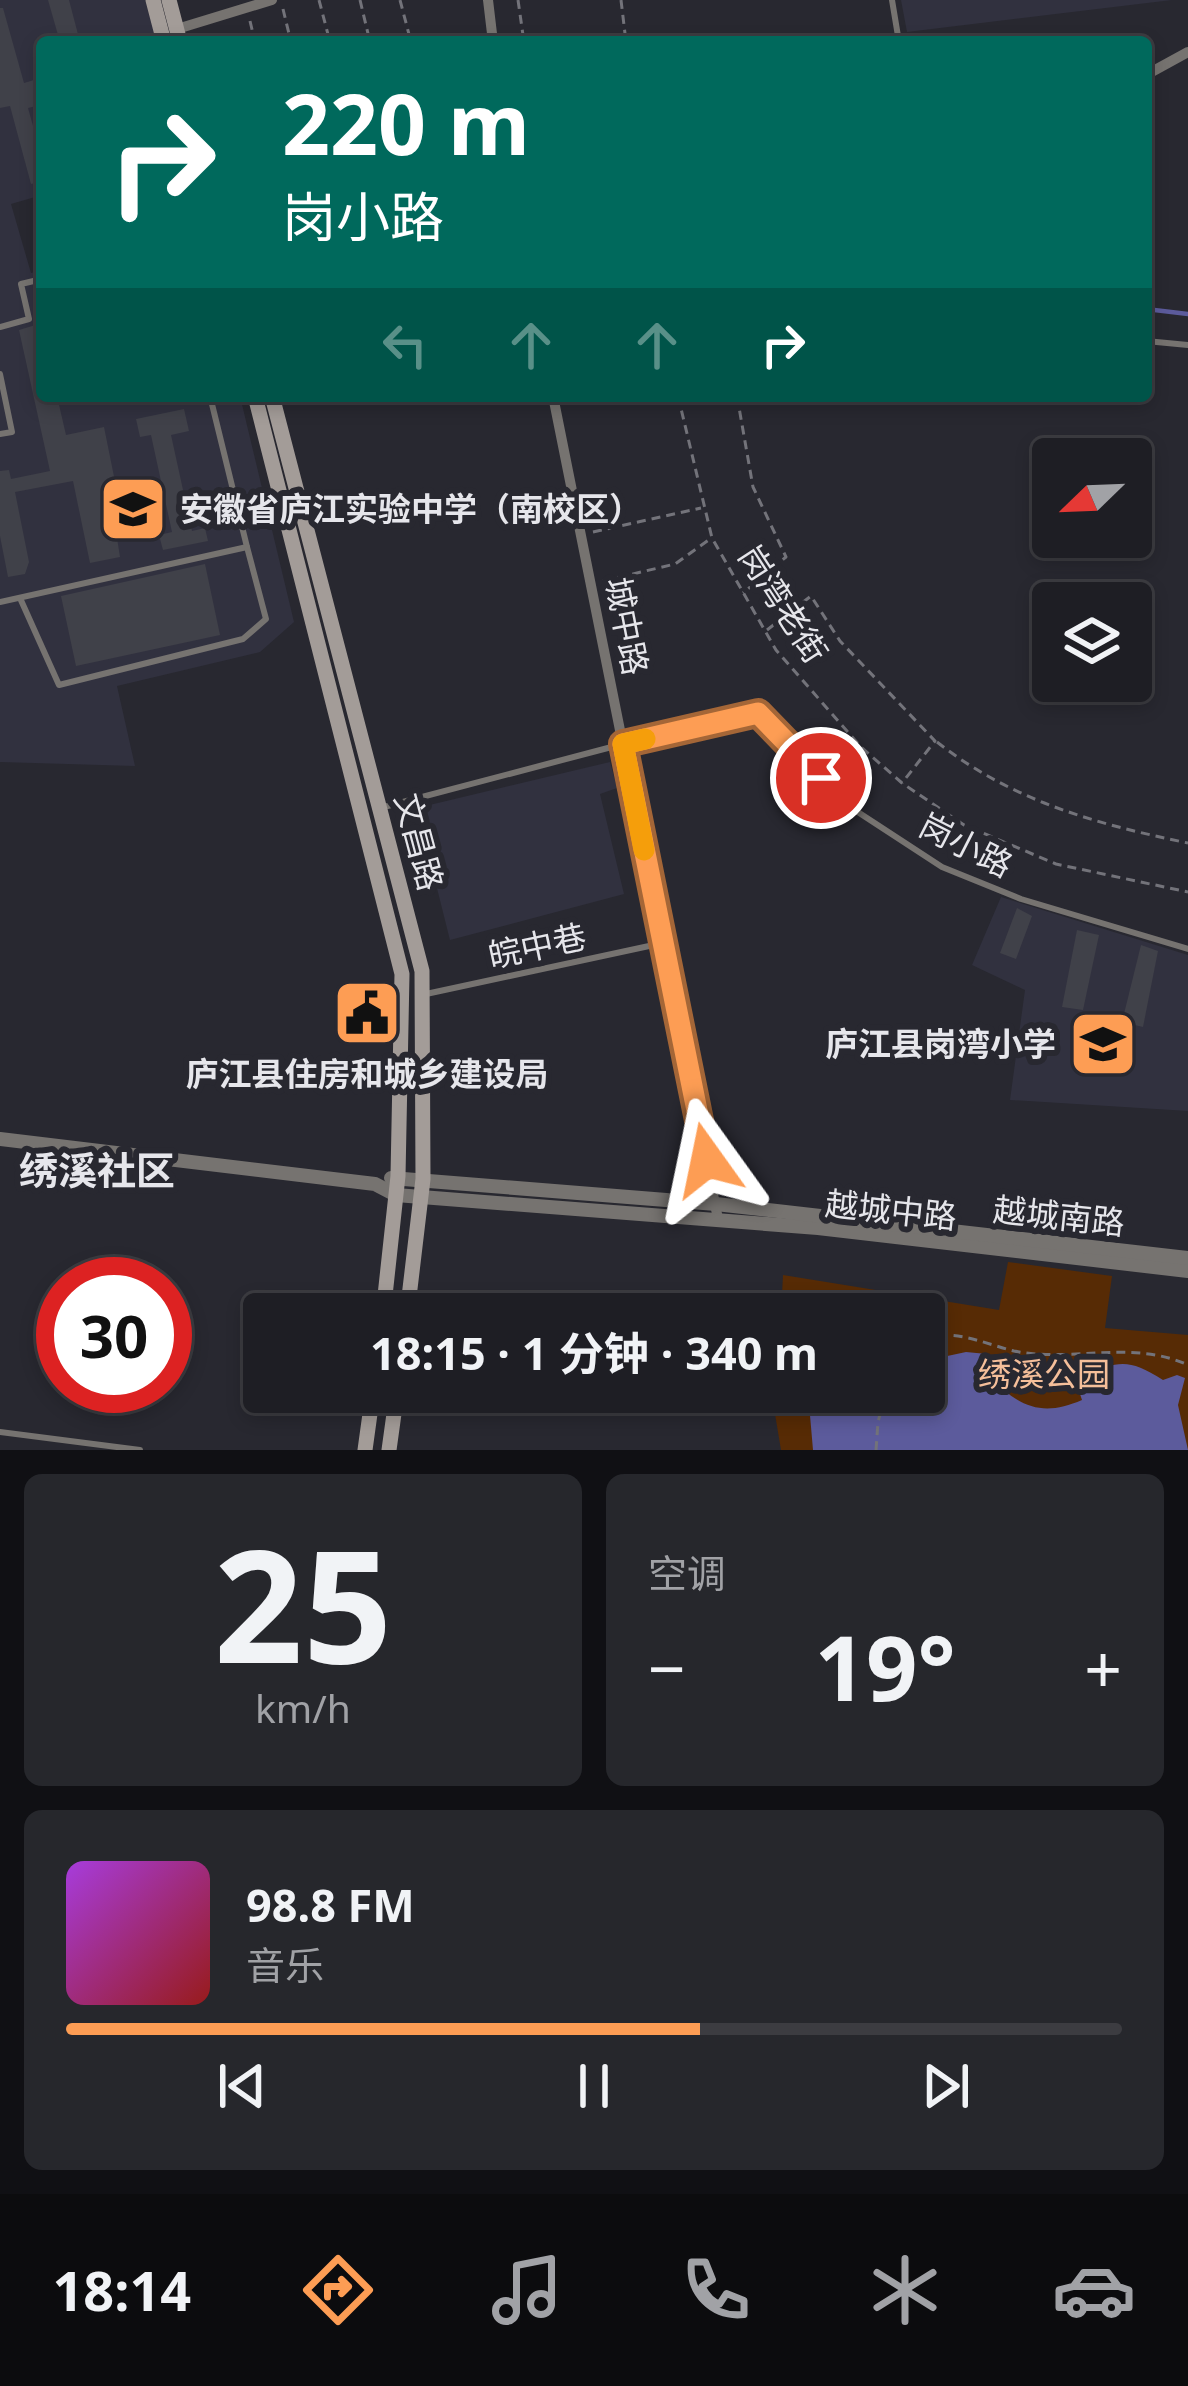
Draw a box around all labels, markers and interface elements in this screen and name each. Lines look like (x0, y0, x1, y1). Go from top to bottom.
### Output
text: 220 m (282, 65, 530, 180)
icon: right (84, 84, 240, 240)
text: 岗小路 (282, 179, 444, 253)
icon: left (372, 312, 438, 378)
icon: ahead (498, 312, 564, 378)
icon: ahead (624, 312, 690, 378)
icon: right (750, 312, 816, 378)
north arrow (1032, 438, 1152, 558)
map controls (1032, 438, 1152, 702)
school or university icon: 安徽省庐江实验中学（南校区） (98, 474, 168, 544)
place label: 安徽省庐江实验中学（南校区） (180, 486, 642, 531)
street label: 岗湾老街 (729, 536, 838, 671)
street label: 城中路 (596, 573, 659, 679)
button: layers (1032, 582, 1152, 702)
pin (770, 727, 872, 829)
icon: arrive (788, 745, 854, 811)
street label: 文昌路 (385, 788, 454, 896)
street label: 岗小路 (912, 802, 1021, 887)
street label: 皖中巷 (484, 913, 590, 978)
public building icon: 庐江县住房和城乡建设局 (332, 978, 402, 1048)
school or university icon: 庐江县岗湾小学 (1068, 1009, 1138, 1079)
place label: 庐江县岗湾小学 (825, 1021, 1056, 1066)
place label: 庐江县住房和城乡建设局 (186, 1051, 549, 1096)
position arrow (644, 1097, 770, 1223)
district label: 绣溪社区 (19, 1143, 175, 1196)
street label: 越城中路 (823, 1180, 959, 1239)
street label: 越城南路 (991, 1186, 1127, 1245)
speed limit sign: 30 (36, 1257, 192, 1413)
text: 18:15 · 1 分钟 · 340 m (370, 1322, 818, 1383)
park label: 绣溪公园 (978, 1351, 1110, 1396)
text: 25 (214, 1496, 392, 1709)
text: 空调 (648, 1546, 726, 1599)
text: 19° (814, 1605, 956, 1727)
text: − (648, 1622, 686, 1712)
text: + (1084, 1622, 1122, 1712)
text: km/h (255, 1681, 351, 1734)
text: 98.8 FM (246, 1874, 415, 1935)
text: 音乐 (246, 1938, 324, 1991)
icon: previous (209, 2053, 275, 2119)
icon: pause (561, 2053, 627, 2119)
icon: next (913, 2053, 979, 2119)
icon: directions (296, 2248, 380, 2332)
icon: music (485, 2248, 569, 2332)
icon: phone (674, 2248, 758, 2332)
icon: climate (863, 2248, 947, 2332)
icon: car (1052, 2248, 1136, 2332)
text: 18:14 (52, 2253, 191, 2327)

